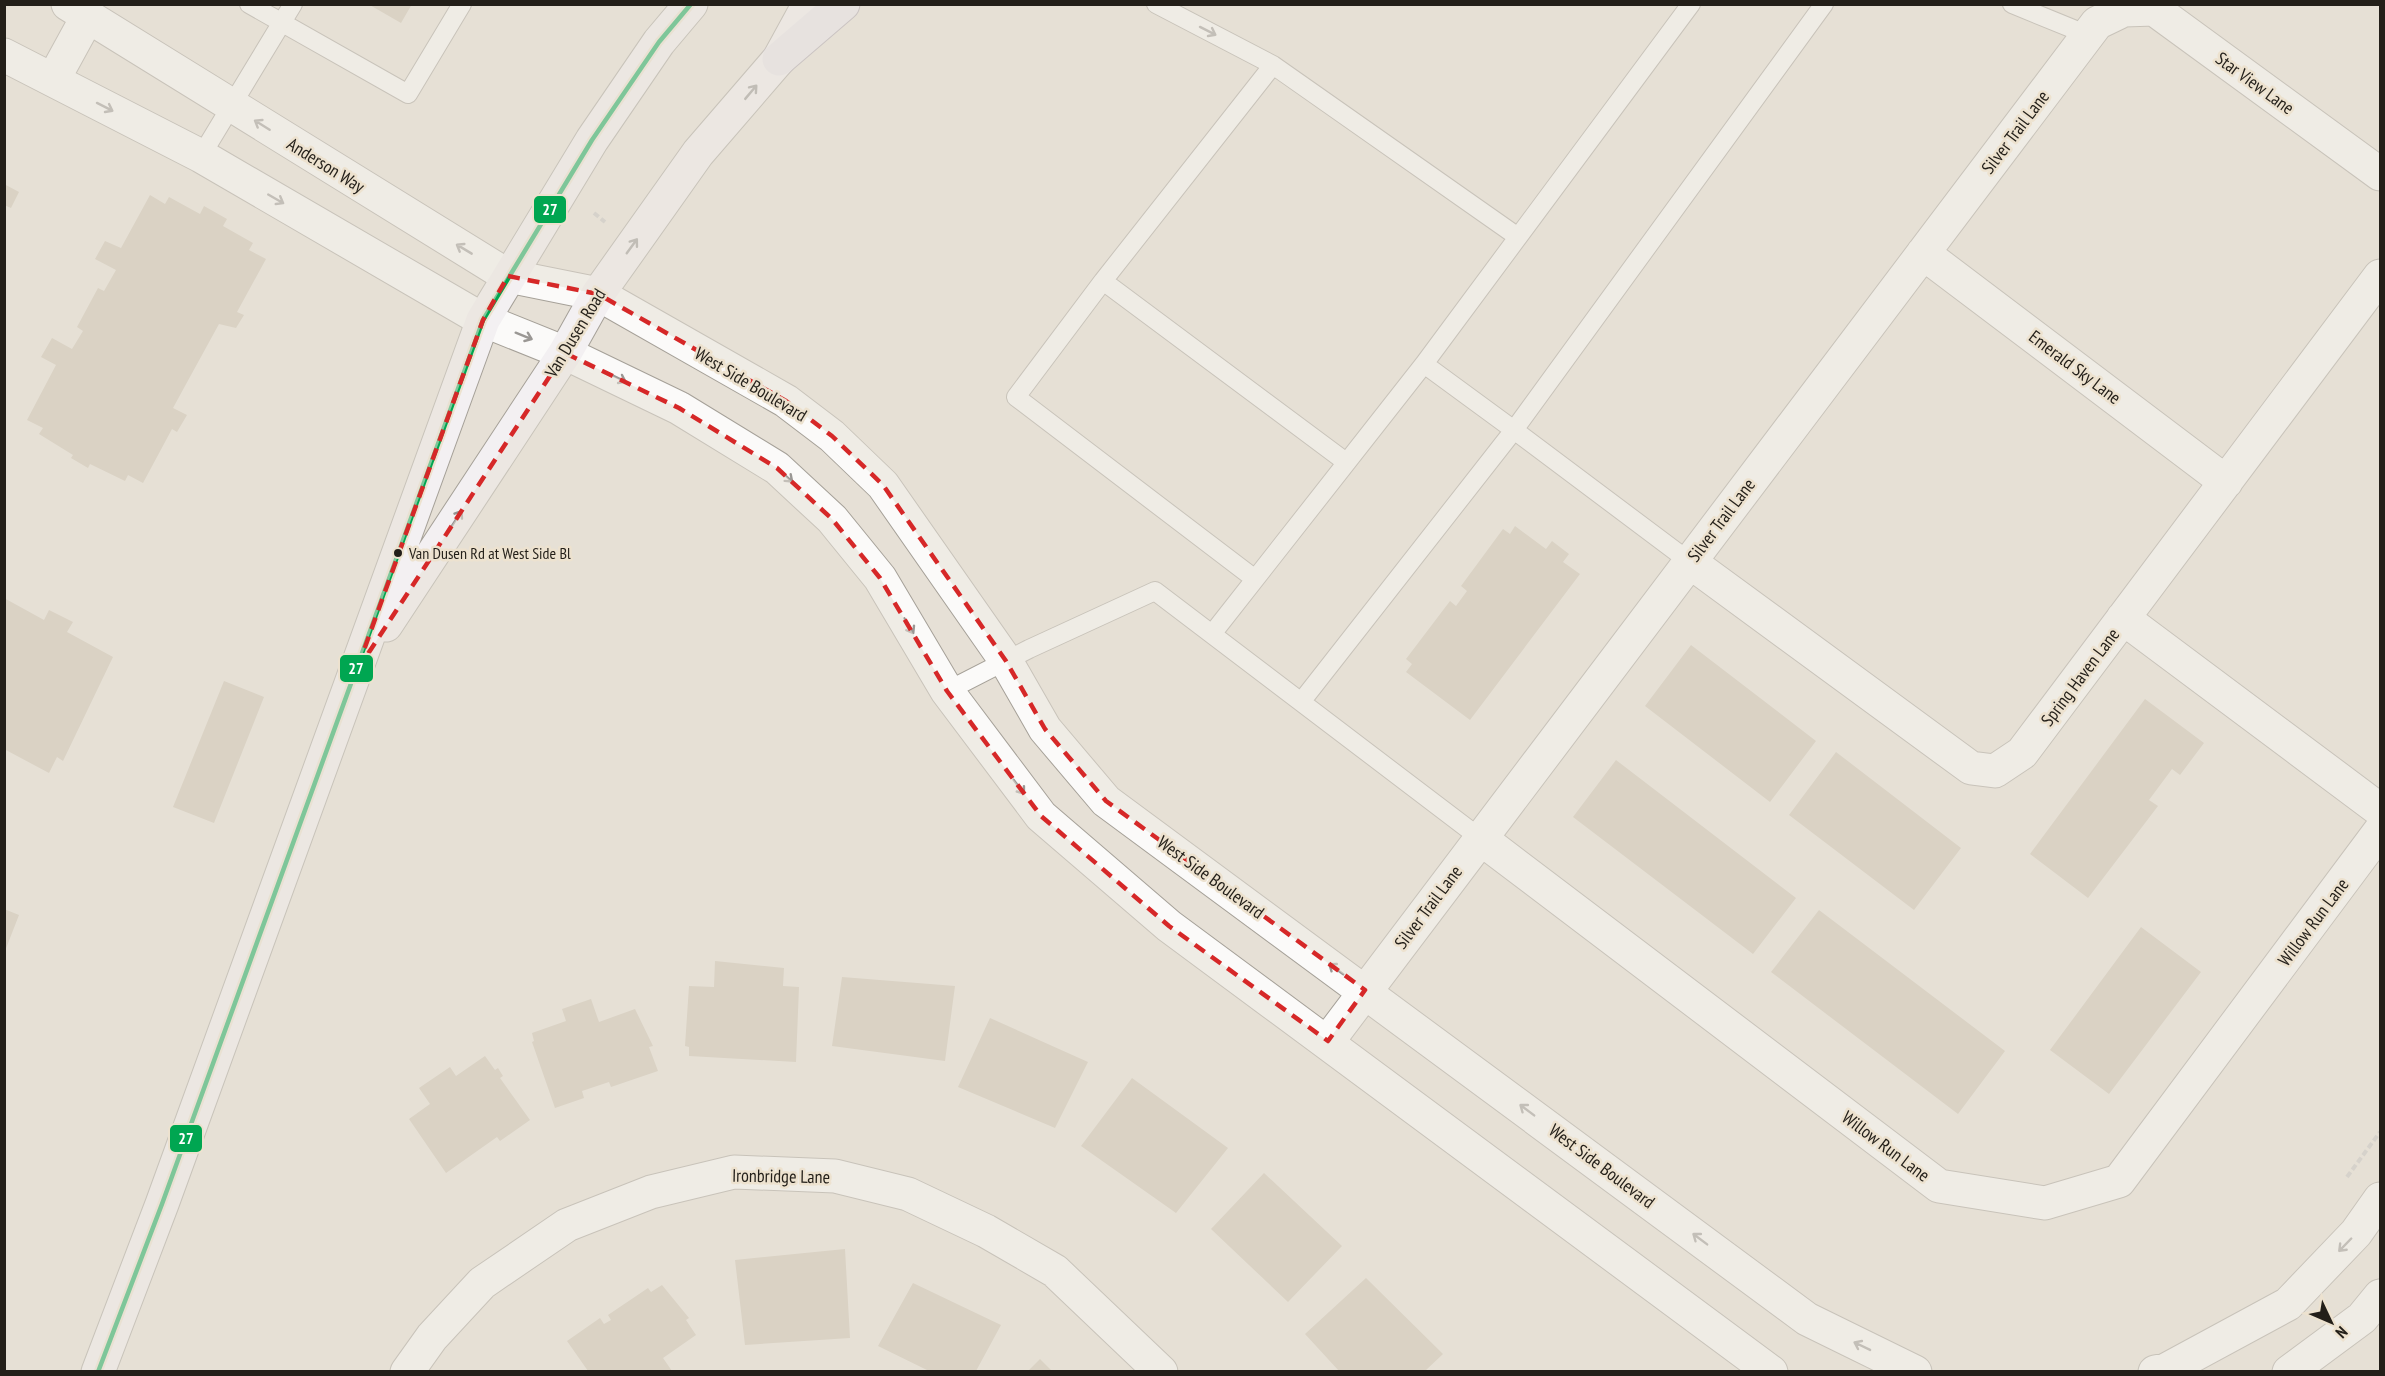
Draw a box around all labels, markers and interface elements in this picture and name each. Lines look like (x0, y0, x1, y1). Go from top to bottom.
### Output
one-way arrow (1199, 26, 1217, 38)
street label: Star View Lane (2211, 47, 2299, 119)
one-way arrow (744, 85, 758, 100)
street label: Silver Trail Lane (1976, 86, 2054, 178)
one-way arrow (96, 101, 114, 113)
one-way arrow (254, 119, 271, 132)
street label: Anderson Way (283, 132, 369, 198)
one-way arrow (267, 194, 284, 206)
line badge: 27 (533, 195, 567, 224)
text: 27 (542, 199, 558, 219)
one-way arrow (626, 239, 638, 255)
one-way arrow (456, 243, 473, 255)
street label: Van Dusen Road (539, 284, 611, 383)
street label: Emerald Sky Lane (2024, 325, 2126, 409)
one-way arrow (515, 331, 533, 342)
street label: West Side Boulevard (691, 342, 811, 426)
one-way arrow (608, 373, 626, 385)
one-way arrow (778, 469, 793, 483)
street label: Silver Trail Lane (1682, 474, 1760, 566)
one-way arrow (451, 510, 463, 527)
place label: Van Dusen Rd at West Side Bl (408, 543, 571, 563)
marker: Van Dusen Rd at West Side Bl (392, 547, 404, 559)
one-way arrow (903, 617, 915, 634)
street label: Spring Haven Lane (2036, 624, 2124, 730)
line badge: 27 (339, 654, 374, 683)
text: 27 (348, 658, 364, 678)
one-way arrow (1013, 778, 1025, 794)
street label: West Side Boulevard (1153, 830, 1269, 924)
street label: Silver Trail Lane (1389, 861, 1467, 953)
street label: Willow Run Lane (2273, 874, 2353, 970)
one-way arrow (1329, 963, 1345, 975)
one-way arrow (1519, 1104, 1535, 1116)
street label: Willow Run Lane (1838, 1106, 1934, 1186)
street label: West Side Boulevard (1544, 1119, 1660, 1213)
line badge: 27 (169, 1124, 203, 1153)
text: 27 (178, 1128, 194, 1148)
street label: Ironbridge Lane (732, 1164, 830, 1188)
one-way arrow (1693, 1233, 1709, 1245)
one-way arrow (2338, 1238, 2352, 1253)
north arrow (2301, 1292, 2361, 1352)
text: N (2332, 1322, 2352, 1342)
one-way arrow (1854, 1339, 1872, 1351)

